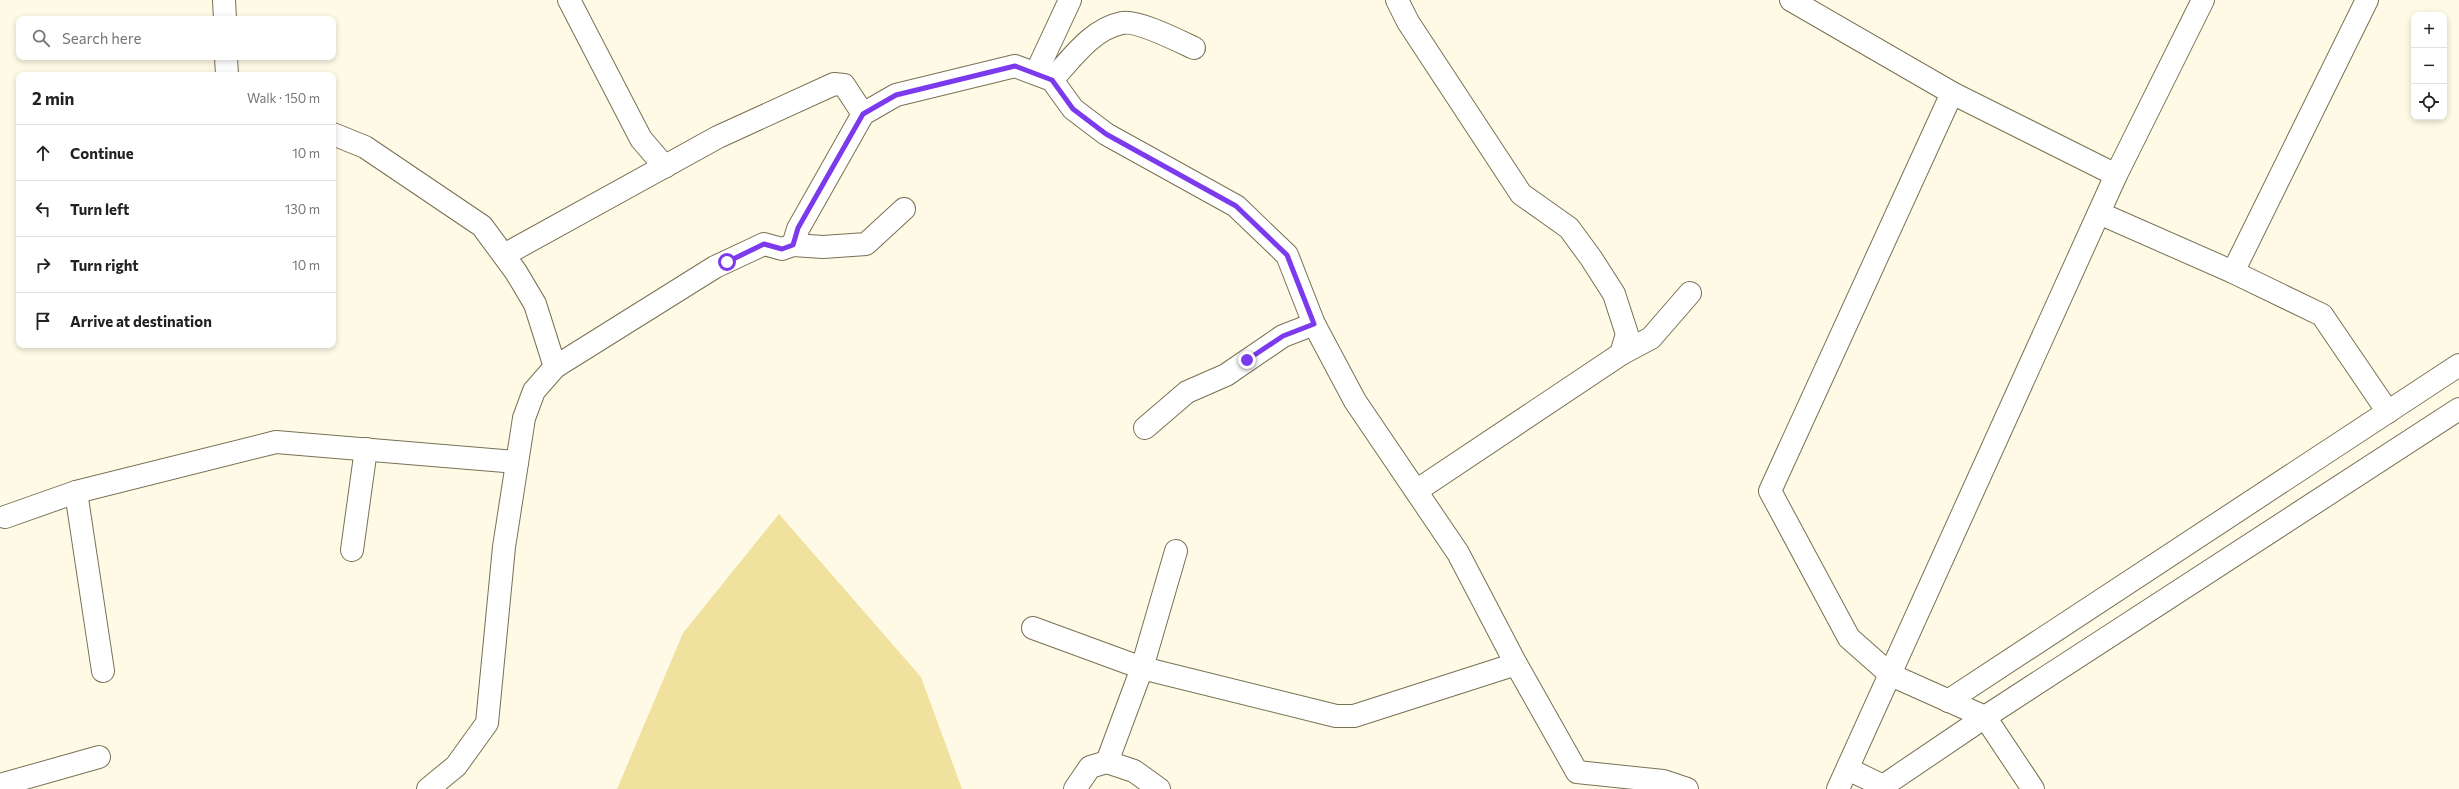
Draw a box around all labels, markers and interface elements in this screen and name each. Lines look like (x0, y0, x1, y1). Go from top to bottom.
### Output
map controls (2411, 12, 2447, 120)
button: + (2411, 12, 2447, 48)
search box (16, 16, 336, 60)
icon: search (30, 27, 52, 49)
text: Search here (62, 29, 141, 47)
button: − (2411, 48, 2447, 84)
button: locate (2411, 84, 2447, 120)
text: 2 min (32, 88, 74, 109)
text: Walk · 150 m (247, 90, 320, 106)
icon: ahead (32, 142, 54, 164)
text: Continue (70, 144, 134, 162)
text: 10 m (292, 145, 320, 161)
icon: left (32, 198, 54, 220)
text: Turn left (70, 200, 129, 218)
text: 130 m (285, 201, 320, 217)
route start (718, 253, 736, 271)
icon: right (32, 254, 54, 276)
text: Turn right (70, 256, 139, 274)
text: 10 m (292, 257, 320, 273)
icon: arrive (32, 310, 54, 332)
text: Arrive at destination (70, 312, 212, 330)
route end (1238, 351, 1256, 369)

